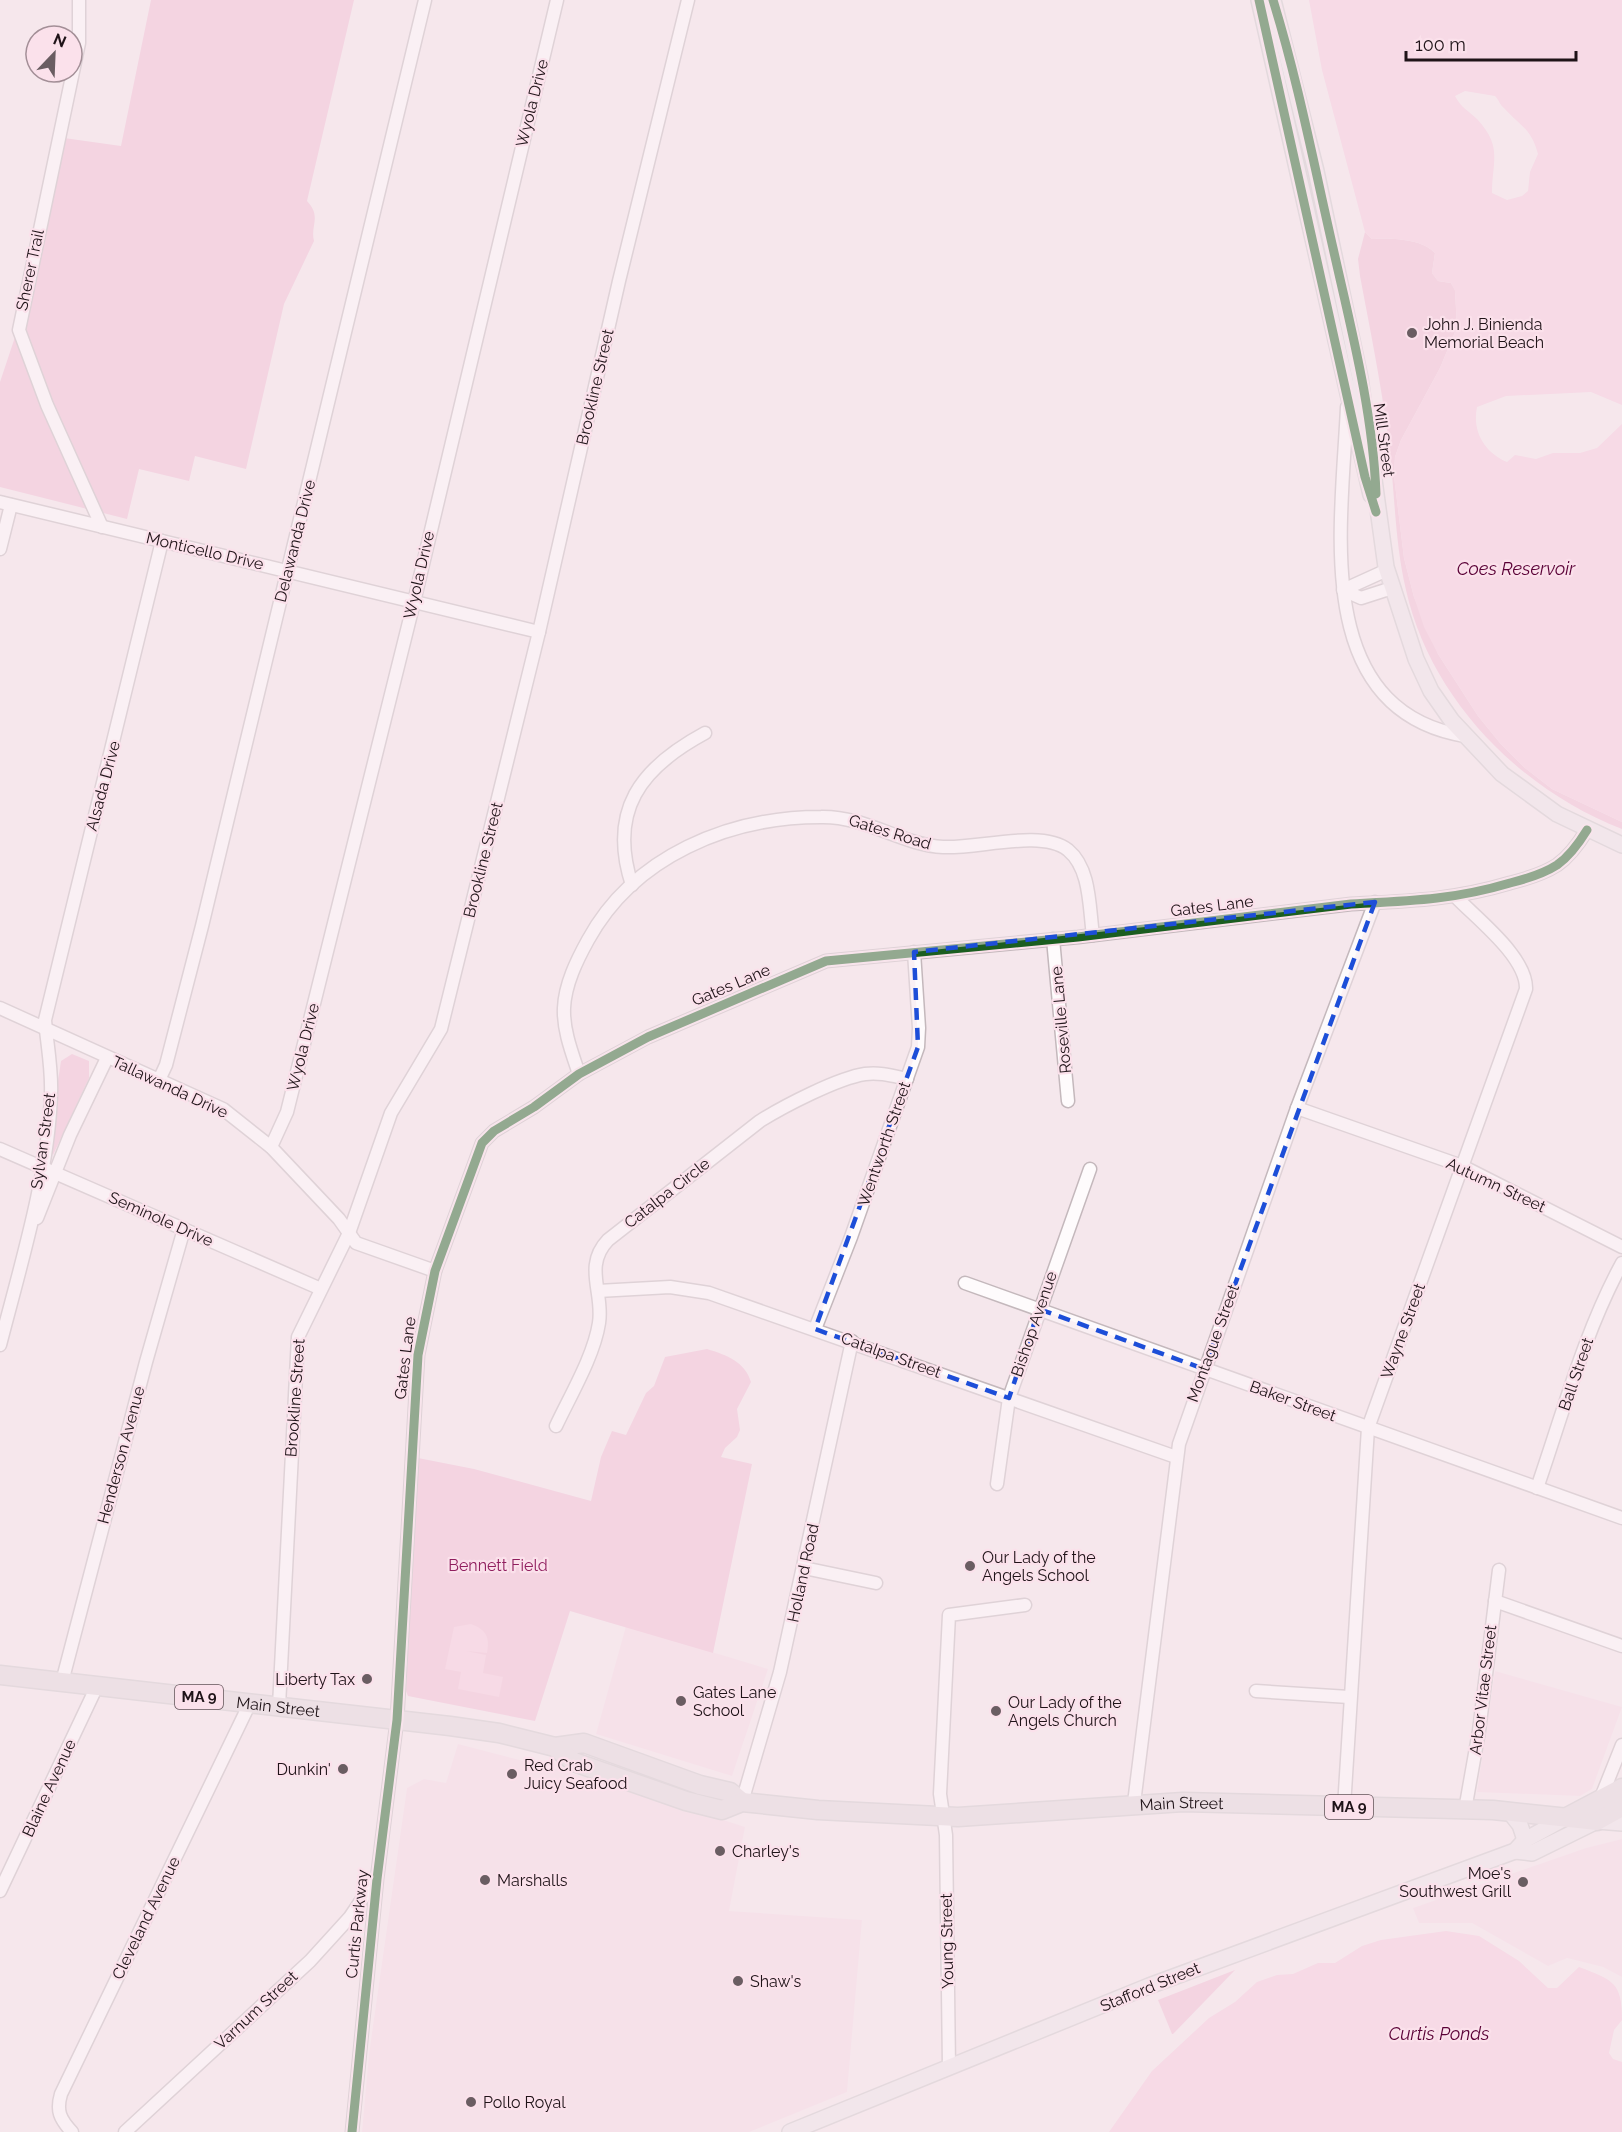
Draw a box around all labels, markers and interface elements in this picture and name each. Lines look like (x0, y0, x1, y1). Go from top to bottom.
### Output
north arrow (24, 24, 84, 84)
scale bar (1406, 24, 1576, 62)
text: N (50, 30, 69, 52)
text: 100 m (1415, 34, 1466, 55)
street label: Wyola Drive (512, 57, 552, 149)
street label: Sherer Trail (12, 227, 48, 312)
place label: John J. Binienda Memorial Beach (1424, 315, 1544, 352)
street label: Brookline Street (572, 326, 618, 447)
marker: John J. Binienda Memorial Beach (1405, 326, 1419, 340)
street label: Mill Street (1369, 402, 1399, 479)
street label: Delawanda Drive (271, 478, 319, 604)
street label: Monticello Drive (144, 528, 266, 574)
street label: Wyola Drive (400, 529, 438, 621)
water label: Coes Reservoir (1457, 558, 1576, 579)
street label: Alsada Drive (82, 739, 124, 833)
street label: Brookline Street (459, 800, 507, 920)
street label: Gates Road (847, 811, 933, 854)
street label: Gates Lane (1169, 891, 1255, 921)
street label: Gates Lane (689, 960, 773, 1010)
street label: Roseville Lane (1047, 966, 1075, 1074)
street label: Wyola Drive (283, 1001, 323, 1093)
street label: Tallawanda Drive (109, 1052, 231, 1122)
street label: Wentworth Street (854, 1079, 914, 1209)
street label: Sylvan Street (27, 1091, 59, 1190)
street label: Catalpa Circle (621, 1154, 713, 1232)
street label: Autumn Street (1443, 1154, 1549, 1217)
street label: Seminole Drive (106, 1188, 216, 1250)
street label: Bishop Avenue (1007, 1269, 1061, 1379)
street label: Wayne Street (1377, 1280, 1429, 1381)
street label: Montague Street (1183, 1281, 1243, 1404)
street label: Gates Lane (390, 1315, 420, 1401)
street label: Catalpa Street (838, 1328, 944, 1382)
street label: Ball Street (1555, 1334, 1598, 1413)
street label: Brookline Street (281, 1338, 309, 1458)
street label: Baker Street (1247, 1377, 1339, 1426)
street label: Henderson Avenue (93, 1384, 149, 1526)
street label: Holland Road (783, 1522, 823, 1624)
place label: Our Lady of the Angels School (982, 1548, 1096, 1585)
park label: Bennett Field (448, 1556, 548, 1575)
marker: Our Lady of the Angels School (963, 1559, 977, 1573)
street label: Arbor Vitae Street (1466, 1623, 1500, 1756)
place label: Liberty Tax (275, 1670, 355, 1689)
marker: Liberty Tax (360, 1672, 374, 1686)
place label: Gates Lane School (693, 1683, 776, 1720)
road number: MA 9 (175, 1685, 223, 1709)
street label: Main Street (235, 1692, 322, 1721)
place label: Our Lady of the Angels Church (1008, 1693, 1122, 1730)
marker: Gates Lane School (674, 1694, 688, 1708)
marker: Our Lady of the Angels Church (989, 1704, 1003, 1718)
street label: Blaine Avenue (18, 1736, 80, 1840)
place label: Red Crab Juicy Seafood (524, 1756, 627, 1793)
place label: Dunkin' (276, 1760, 331, 1779)
marker: Dunkin' (336, 1762, 350, 1776)
marker: Red Crab Juicy Seafood (505, 1767, 519, 1781)
street label: Main Street (1139, 1792, 1224, 1814)
road number: MA 9 (1325, 1795, 1373, 1819)
place label: Charley's (732, 1842, 800, 1861)
marker: Charley's (713, 1844, 727, 1858)
street label: Cleveland Avenue (108, 1854, 184, 1982)
place label: Moe's Southwest Grill (1399, 1864, 1512, 1901)
street label: Curtis Parkway (342, 1868, 372, 1979)
place label: Marshalls (497, 1871, 568, 1890)
marker: Marshalls (478, 1873, 492, 1887)
marker: Moe's Southwest Grill (1516, 1875, 1530, 1889)
street label: Young Street (937, 1892, 957, 1989)
street label: Stafford Street (1097, 1958, 1203, 2016)
street label: Varnum Street (211, 1966, 302, 2053)
place label: Shaw's (750, 1972, 802, 1991)
marker: Shaw's (731, 1974, 745, 1988)
water label: Curtis Ponds (1388, 2023, 1490, 2044)
place label: Pollo Royal (483, 2093, 566, 2112)
marker: Pollo Royal (464, 2095, 478, 2109)

